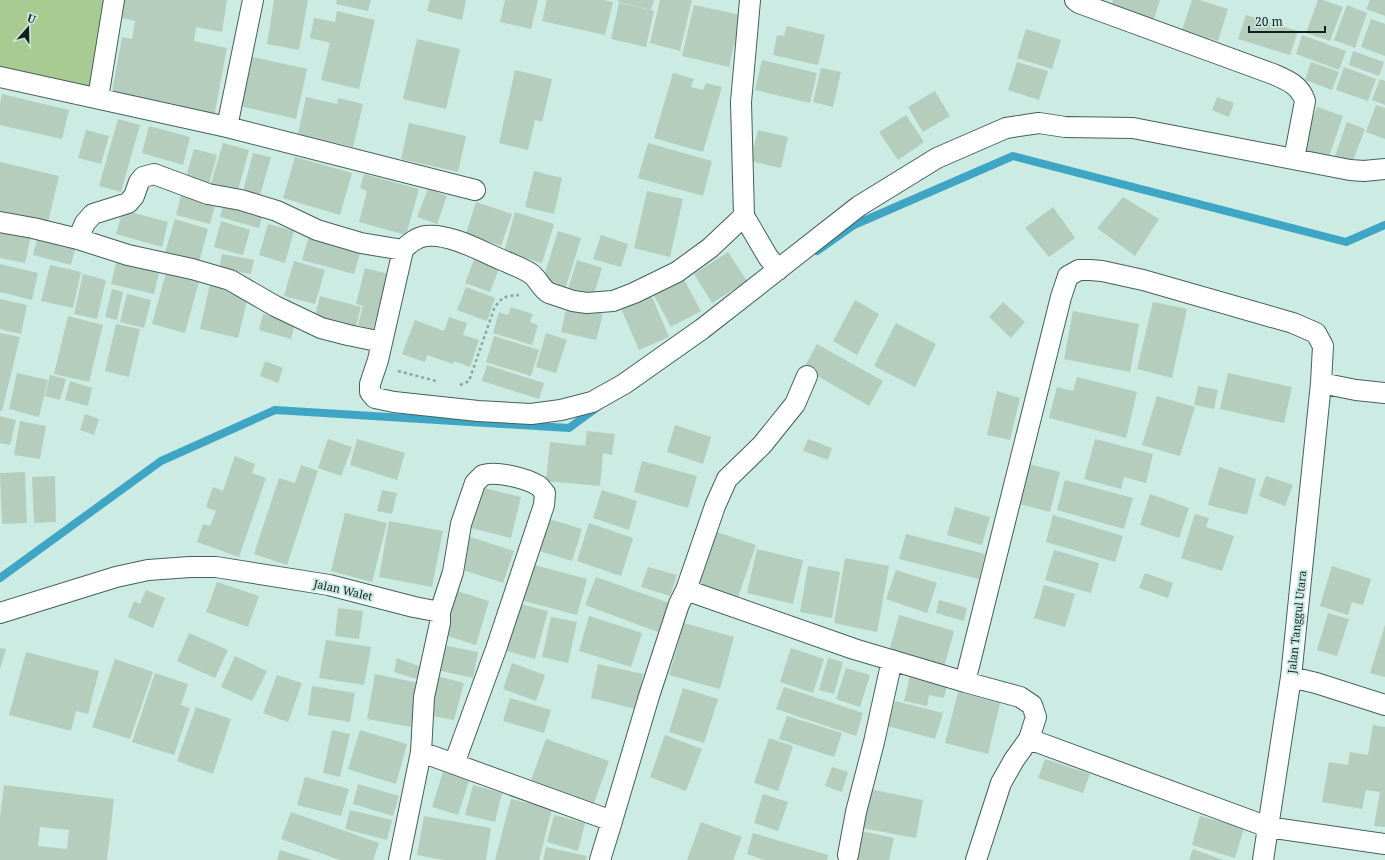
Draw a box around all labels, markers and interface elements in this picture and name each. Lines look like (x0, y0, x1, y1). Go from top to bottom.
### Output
north arrow (8, 8, 48, 48)
scale bar (1249, 8, 1325, 34)
text: U (25, 10, 39, 27)
text: 20 m (1255, 13, 1283, 30)
street label: Jalan Tanggul Utara (1284, 570, 1309, 675)
street label: Jalan Walet (311, 575, 374, 604)

